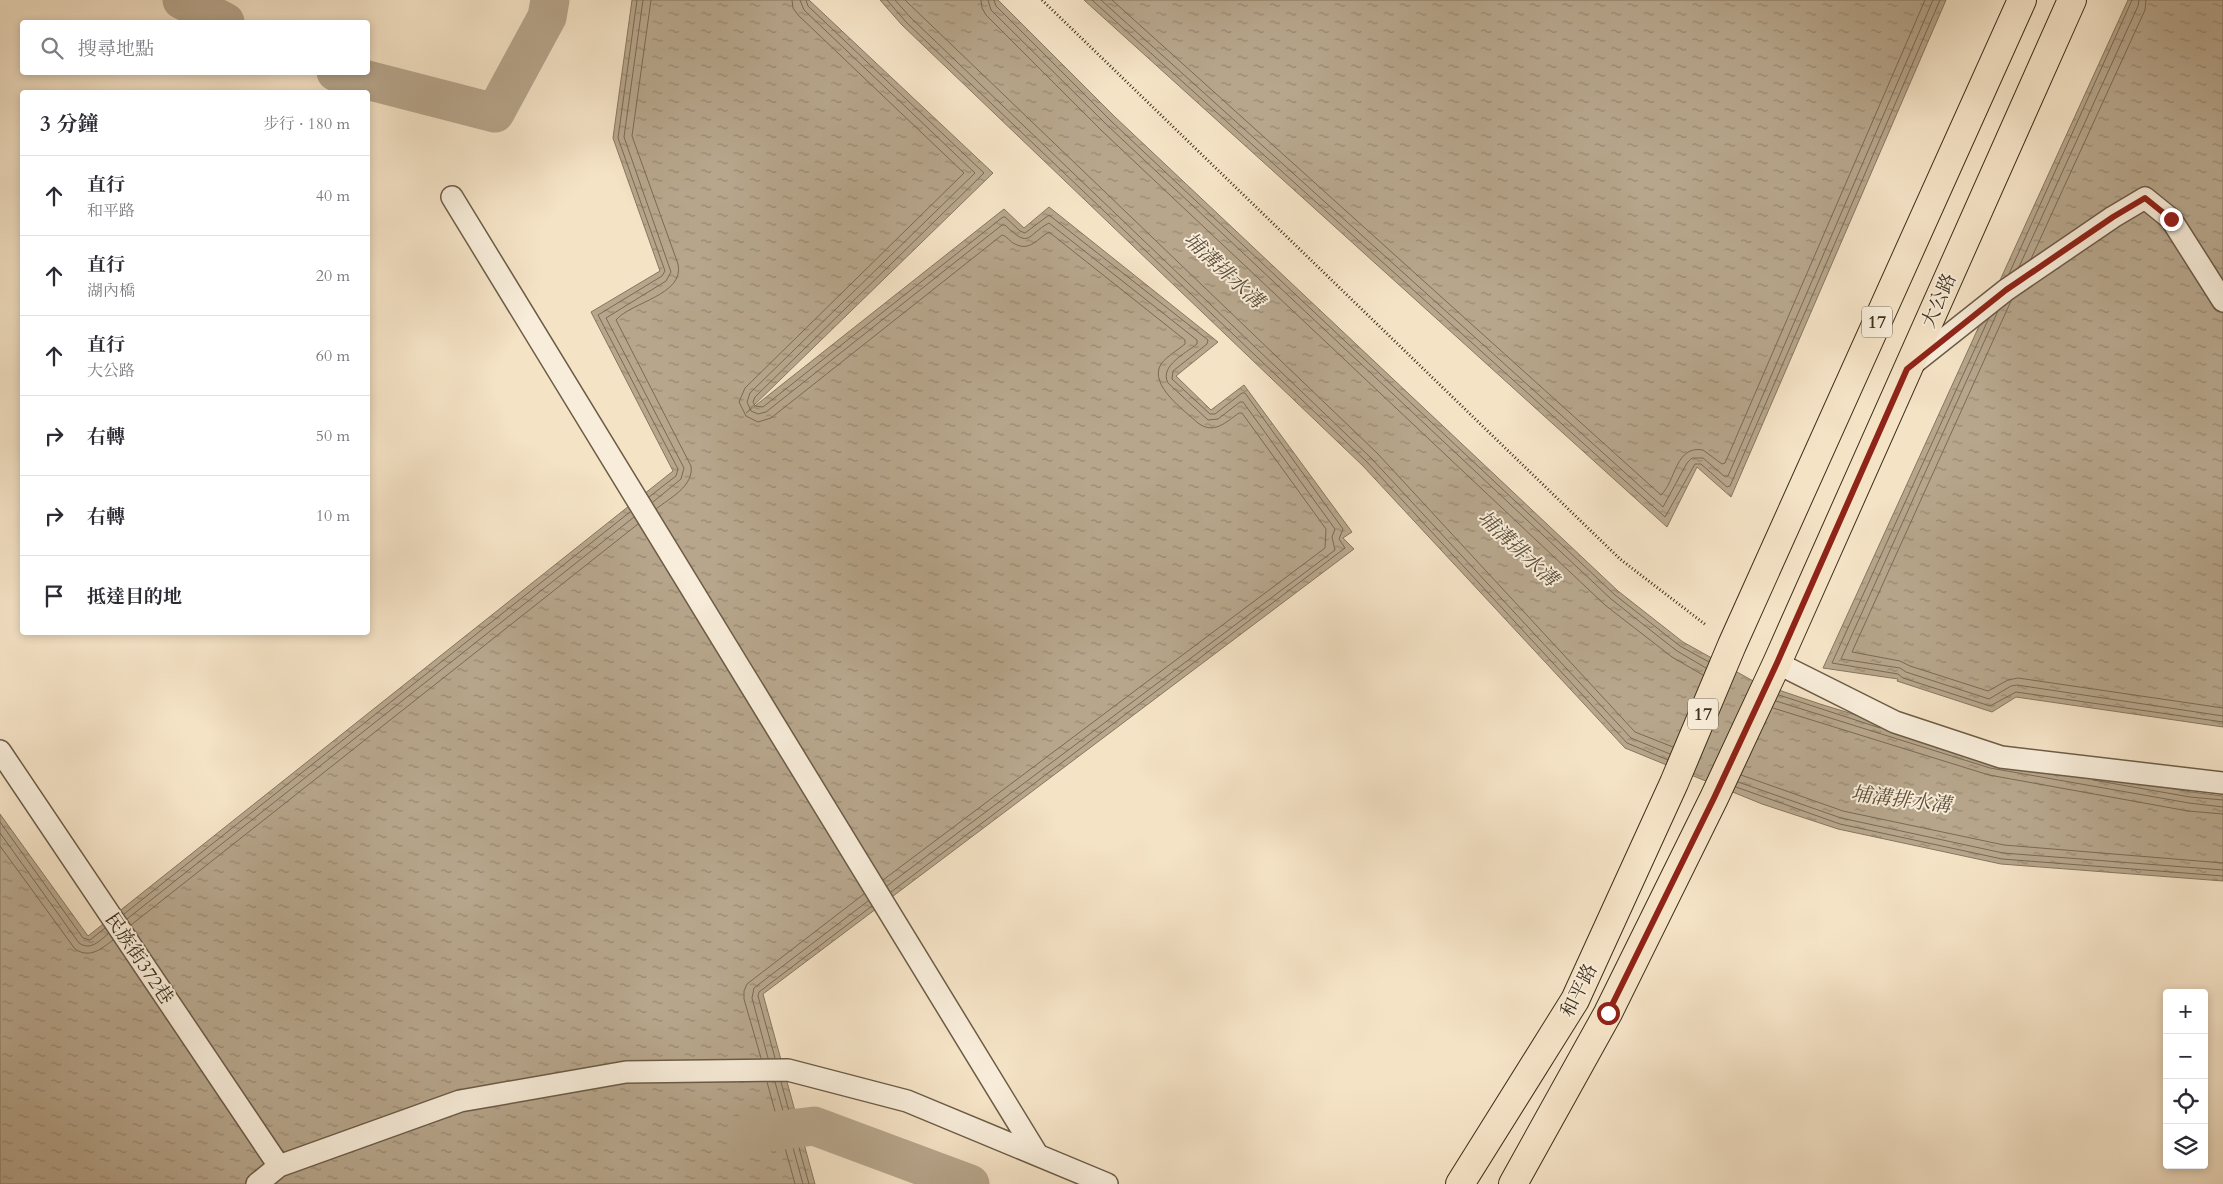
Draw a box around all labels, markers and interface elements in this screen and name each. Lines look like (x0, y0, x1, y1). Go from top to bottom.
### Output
search box (20, 20, 370, 75)
icon: search (38, 34, 66, 62)
text: 搜尋地點 (78, 36, 154, 62)
text: 3 分鐘 (40, 110, 98, 139)
text: 步行 · 180 m (263, 113, 350, 135)
text: 直行 (87, 172, 125, 198)
icon: ahead (40, 182, 68, 210)
text: 40 m (316, 185, 350, 207)
text: 和平路 (87, 200, 135, 222)
route end (2160, 208, 2183, 231)
water label: 埔溝排水溝 (1178, 226, 1272, 316)
text: 直行 (87, 252, 125, 278)
icon: ahead (40, 262, 68, 290)
text: 20 m (316, 265, 350, 287)
street label: 大公路 (1915, 269, 1962, 332)
text: 湖內橋 (87, 280, 135, 302)
road number: 17 (1862, 306, 1892, 338)
text: 直行 (87, 332, 125, 358)
icon: ahead (40, 342, 68, 370)
text: 60 m (316, 345, 350, 367)
text: 大公路 (87, 360, 135, 382)
icon: right (40, 422, 68, 450)
text: 右轉 (87, 424, 125, 450)
text: 50 m (316, 425, 350, 447)
icon: right (40, 502, 68, 530)
text: 右轉 (87, 504, 125, 530)
water label: 埔溝排水溝 (1472, 504, 1566, 594)
text: 10 m (316, 505, 350, 527)
icon: arrive (40, 582, 68, 610)
text: 抵達目的地 (87, 584, 182, 610)
road number: 17 (1688, 699, 1718, 730)
water label: 埔溝排水溝 (1850, 780, 1955, 819)
street label: 民族街372巷 (99, 908, 179, 1009)
street label: 和平路 (1554, 959, 1603, 1022)
map controls (2163, 989, 2208, 1169)
button: + (2163, 989, 2208, 1034)
route start (1597, 1002, 1620, 1025)
button: − (2163, 1034, 2208, 1079)
button: locate (2163, 1079, 2208, 1124)
button: layers (2163, 1124, 2208, 1169)

